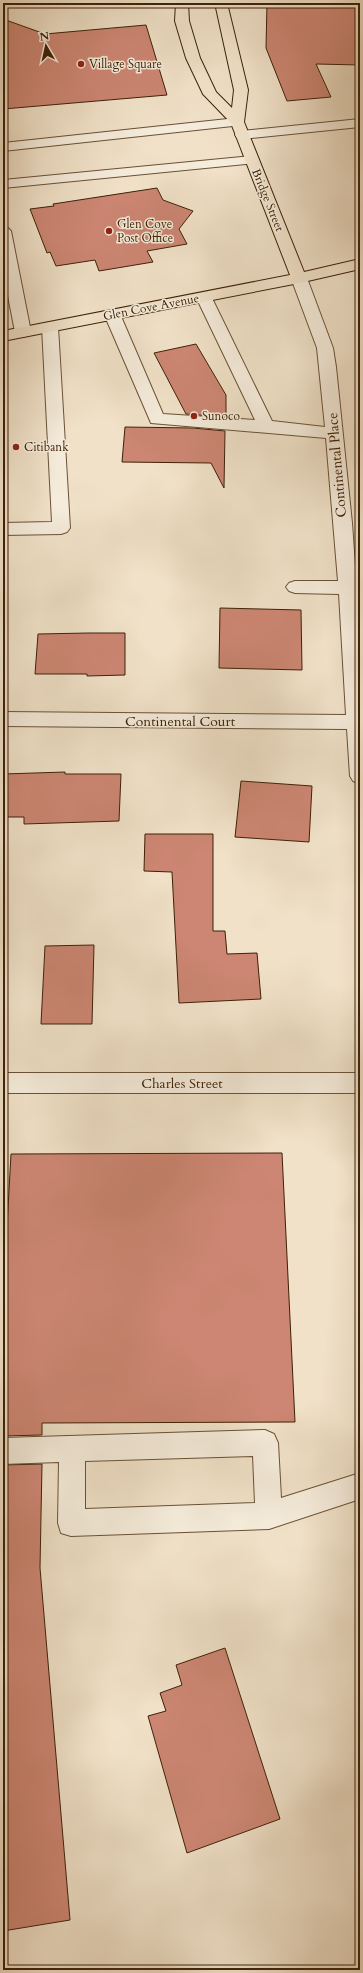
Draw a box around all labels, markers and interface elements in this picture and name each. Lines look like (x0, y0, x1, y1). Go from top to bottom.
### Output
north arrow (26, 26, 66, 66)
text: N (39, 28, 51, 45)
place label: Village Square (89, 56, 162, 72)
marker: Village Square (76, 59, 86, 69)
street label: Bridge Street (248, 166, 288, 234)
place label: Glen Cove Post Office (117, 216, 173, 246)
marker: Glen Cove Post Office (104, 226, 114, 236)
street label: Glen Cove Avenue (102, 290, 200, 324)
place label: Sunoco (202, 408, 240, 424)
marker: Sunoco (189, 411, 199, 421)
street label: Continental Place (323, 412, 351, 518)
place label: Citibank (24, 439, 69, 455)
marker: Citibank (11, 442, 21, 452)
street label: Continental Court (125, 712, 236, 731)
street label: Charles Street (141, 1074, 223, 1093)

